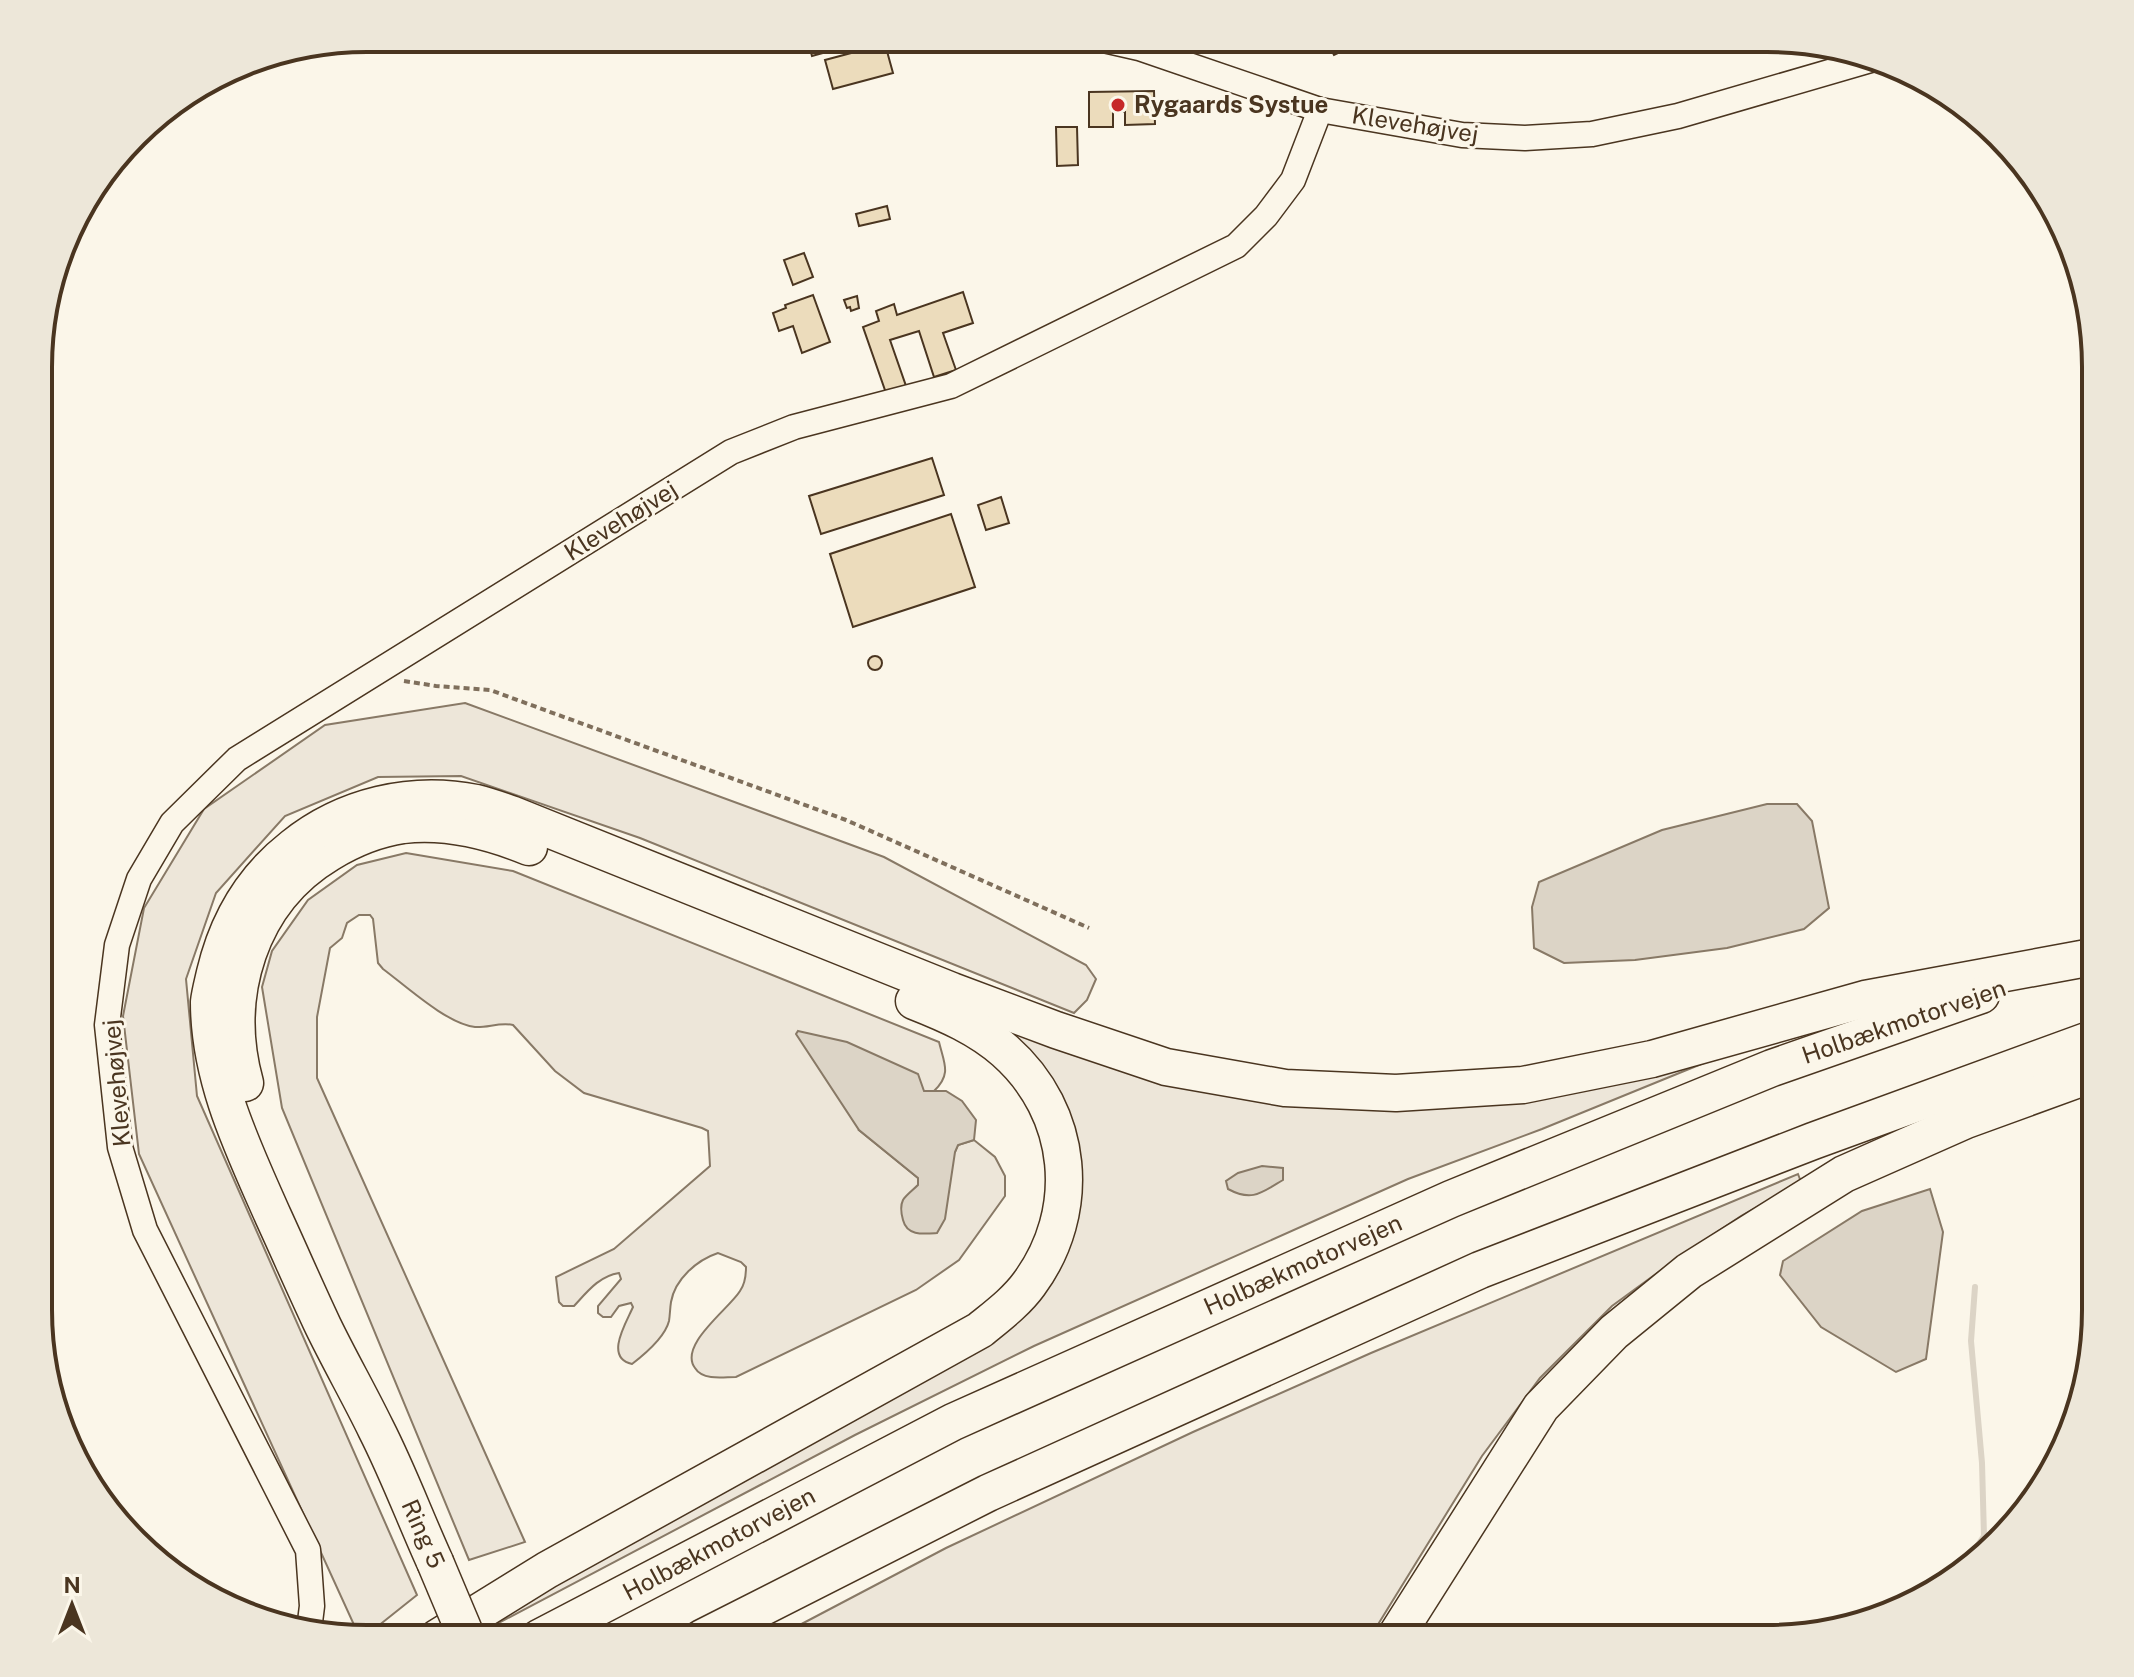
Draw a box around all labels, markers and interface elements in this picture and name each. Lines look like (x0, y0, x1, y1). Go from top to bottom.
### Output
place label: Rygaards Systue (1134, 90, 1328, 118)
marker: Rygaards Systue (1109, 96, 1127, 114)
street label: Klevehøjvej (1350, 100, 1480, 148)
street label: Klevehøjvej (559, 474, 682, 566)
street label: Holbækmotorvejen (1798, 973, 2009, 1069)
street label: Klevehøjvej (96, 1018, 136, 1148)
street label: Holbækmotorvejen (1199, 1208, 1406, 1320)
street label: Holbækmotorvejen (618, 1481, 819, 1606)
street label: Ring 5 (396, 1495, 451, 1572)
north arrow (32, 1565, 112, 1645)
text: N (63, 1572, 81, 1598)

